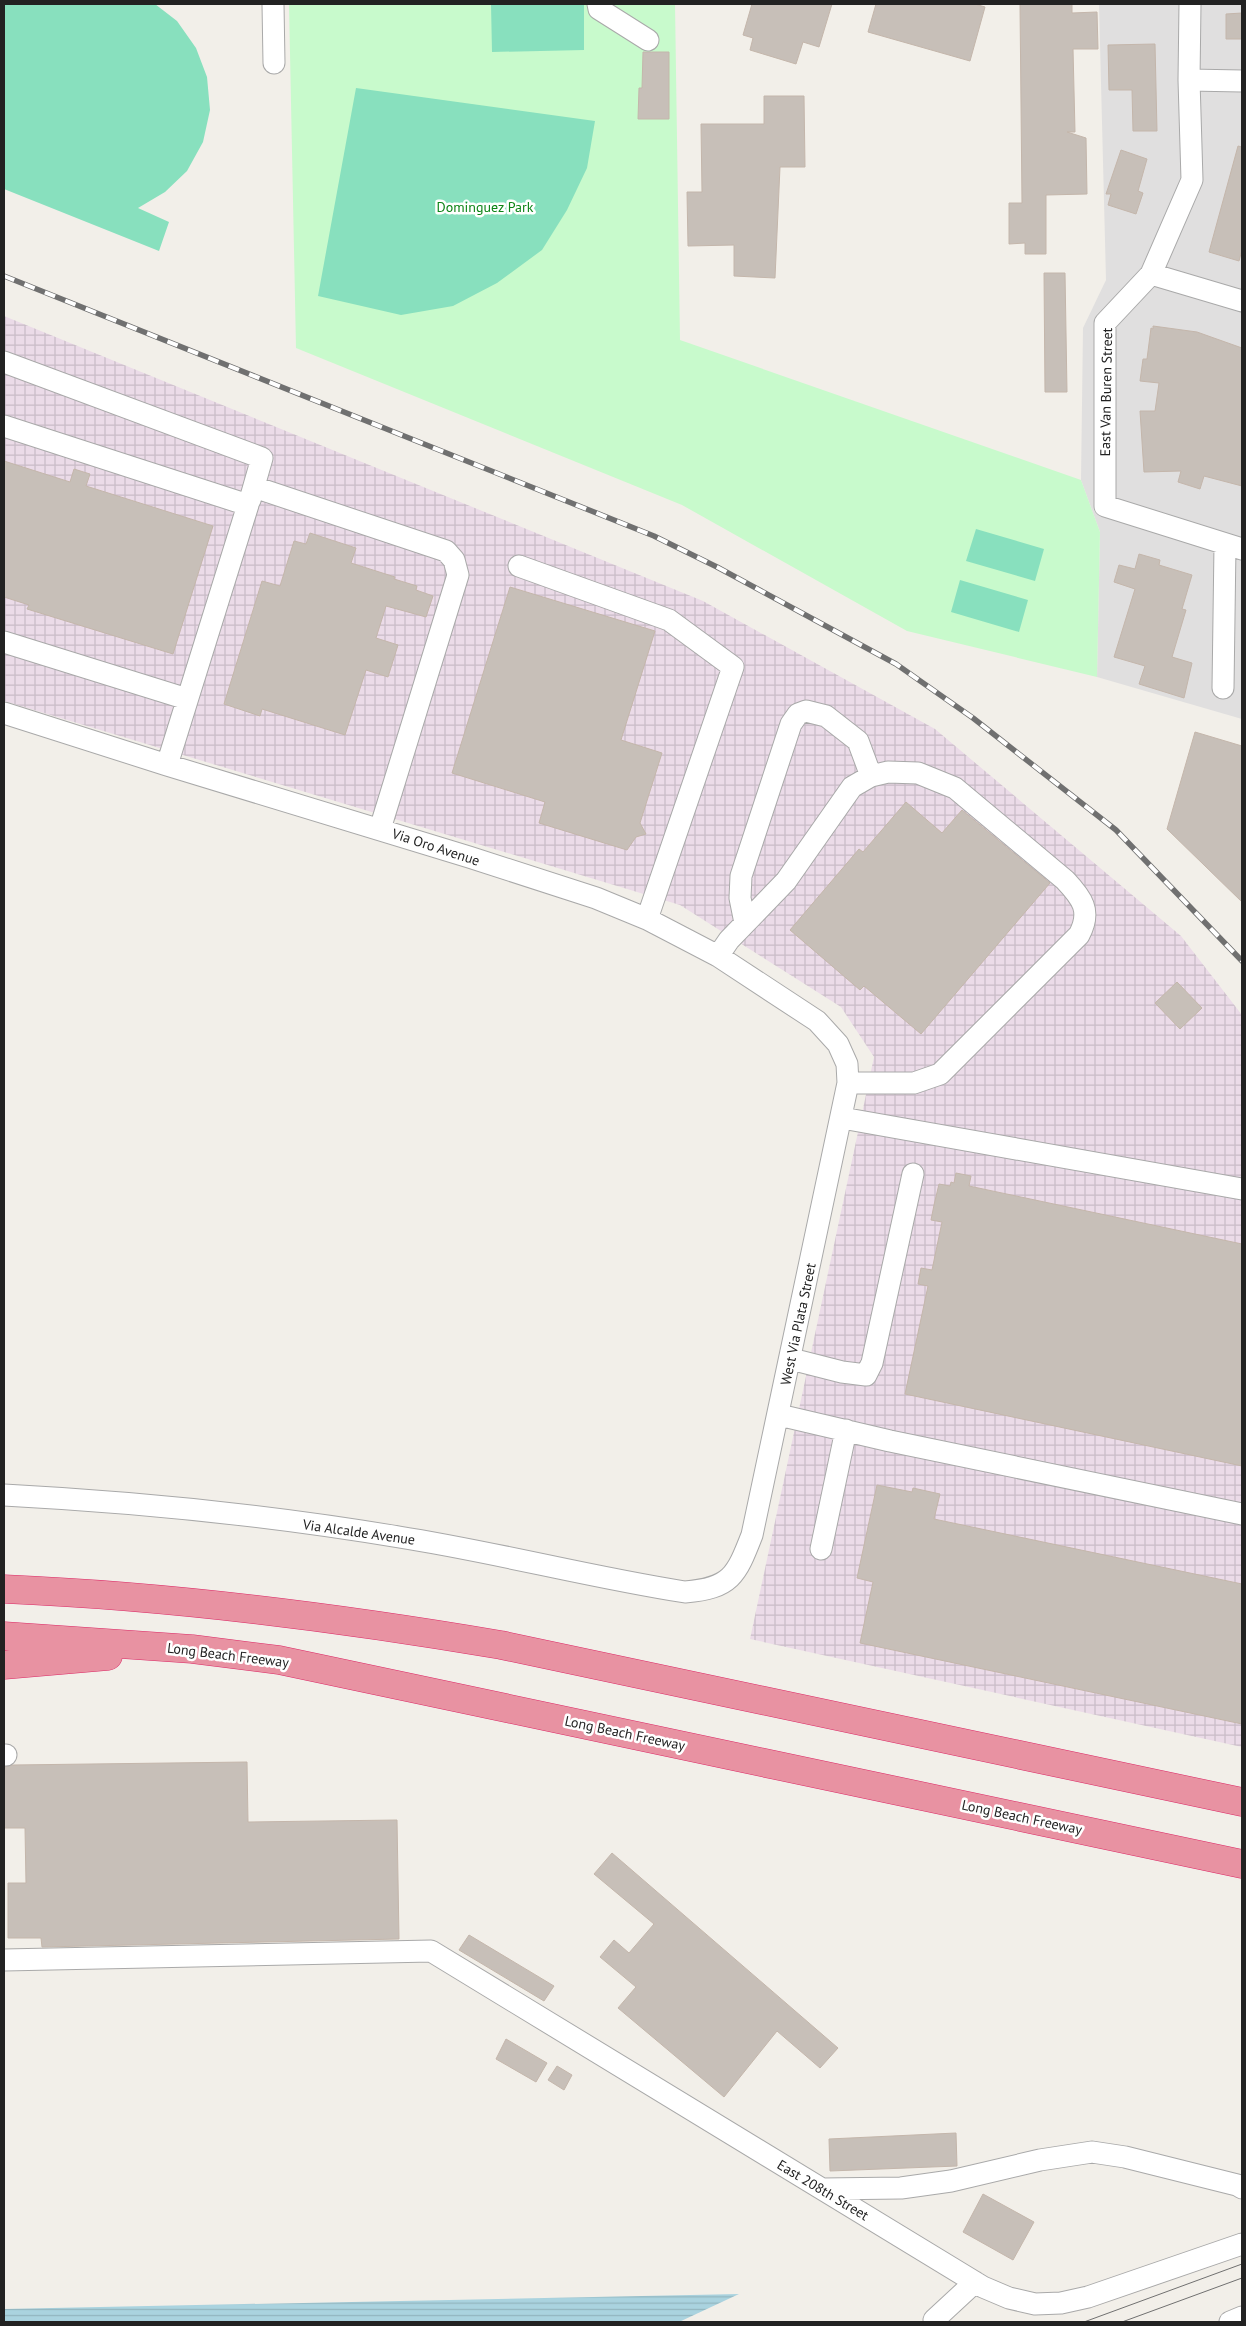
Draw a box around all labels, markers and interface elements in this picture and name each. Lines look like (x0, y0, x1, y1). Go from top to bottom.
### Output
park label: Dominguez Park (437, 198, 534, 216)
street label: East Van Buren Street (1096, 327, 1116, 457)
street label: Via Oro Avenue (389, 824, 482, 870)
street label: West Via Plata Street (776, 1261, 820, 1387)
street label: Via Alcalde Avenue (301, 1515, 416, 1549)
street label: Long Beach Freeway (166, 1639, 290, 1671)
street label: Long Beach Freeway (563, 1711, 687, 1755)
street label: Long Beach Freeway (960, 1795, 1084, 1839)
street label: East 208th Street (774, 2156, 872, 2225)

